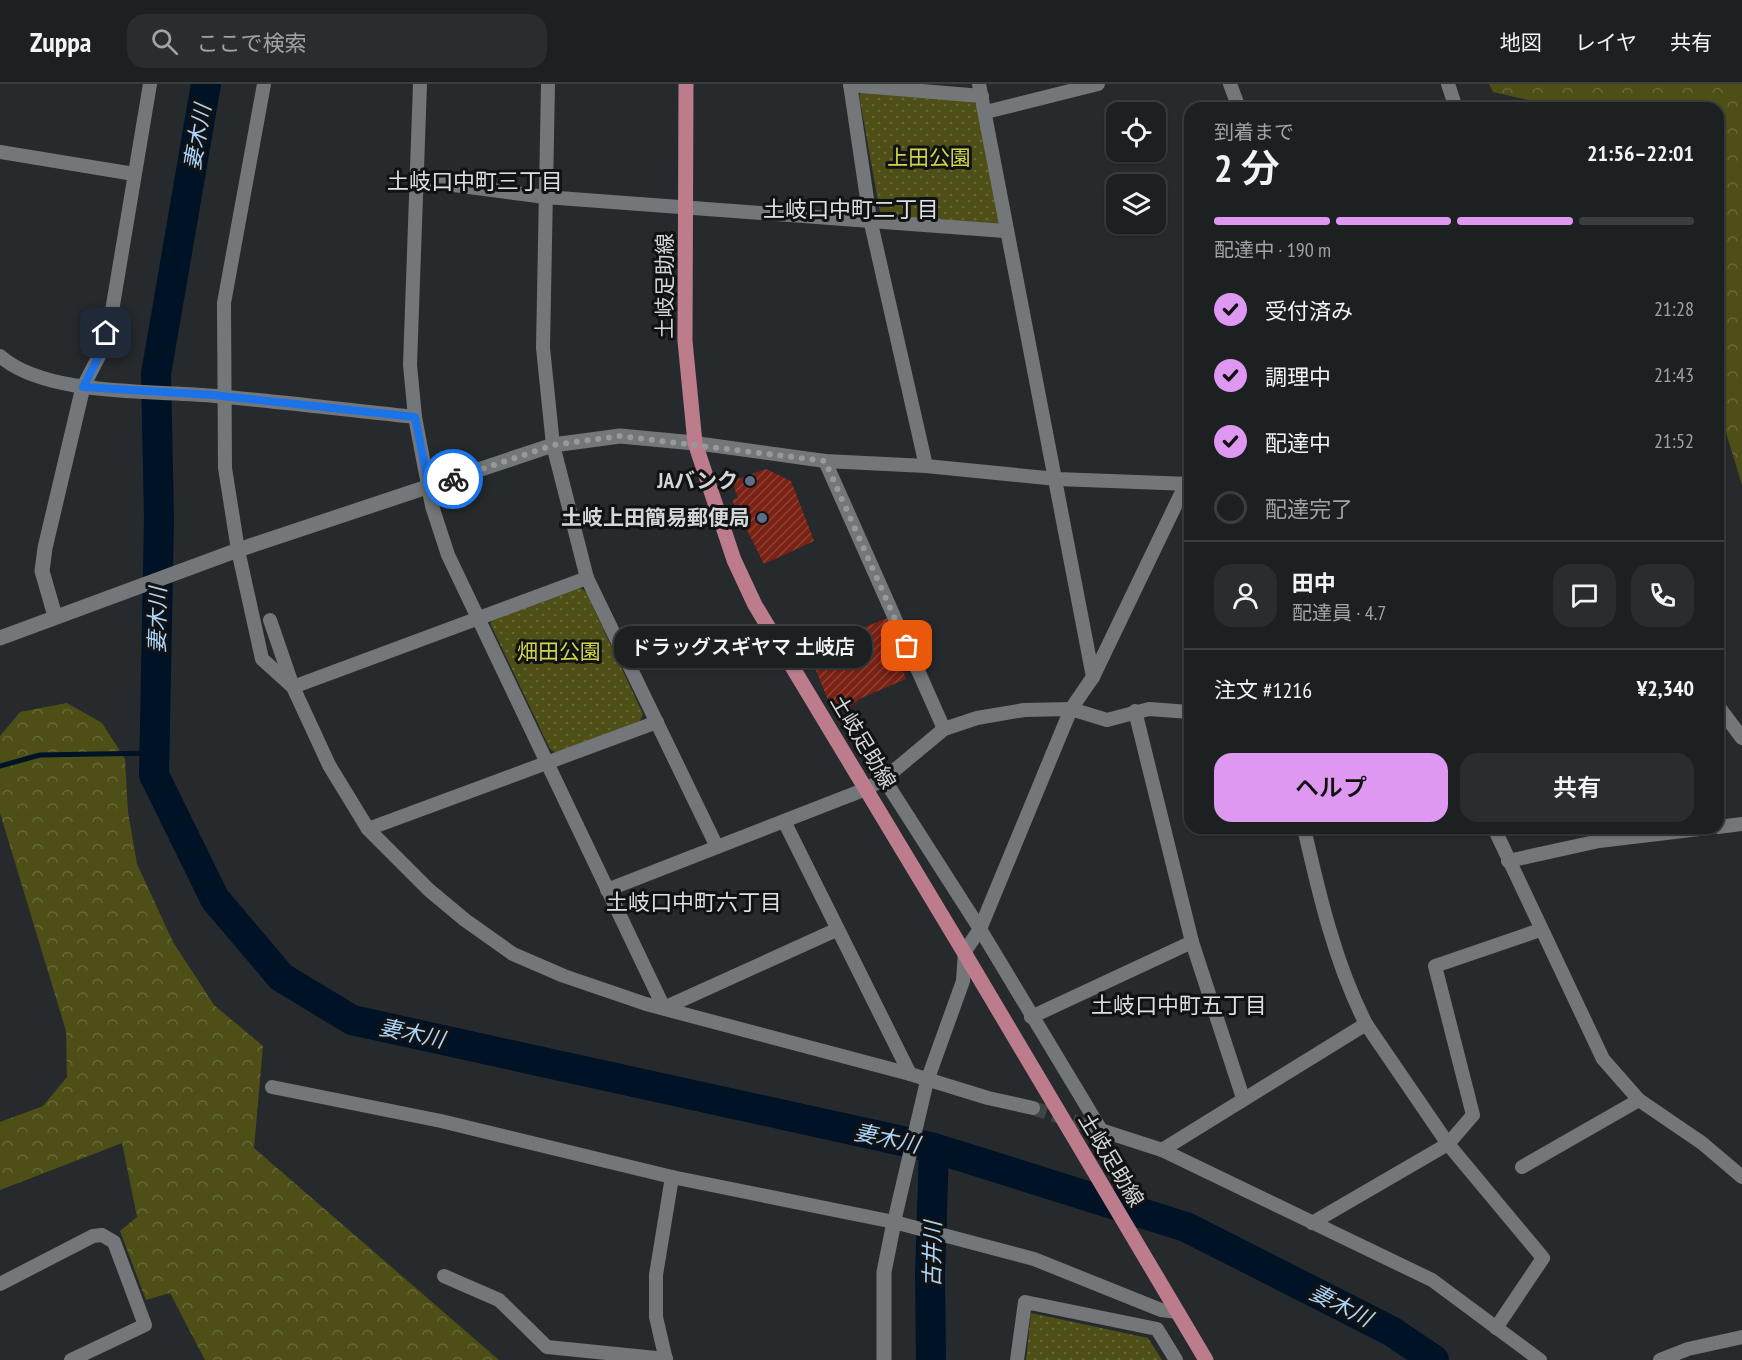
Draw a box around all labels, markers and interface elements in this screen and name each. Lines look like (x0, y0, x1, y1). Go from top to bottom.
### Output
search box (127, 14, 547, 68)
text: Zuppa (30, 23, 91, 60)
icon: search (148, 25, 181, 58)
text: ここで検索 (196, 29, 306, 57)
text: 地図 (1500, 29, 1542, 56)
text: レイヤ (1575, 29, 1637, 56)
text: 共有 (1670, 29, 1712, 56)
water label: 妻木川 (177, 100, 217, 172)
map controls (1106, 102, 1166, 234)
button: locate (1106, 102, 1166, 162)
text: 到着まで (1214, 119, 1294, 145)
text: 21:56–22:01 (1587, 139, 1694, 167)
text: 2 分 (1214, 142, 1280, 193)
park label: 上田公園 (887, 144, 971, 171)
district label: 土岐口中町三丁目 (387, 167, 563, 195)
button: layers (1106, 174, 1166, 234)
district label: 土岐口中町二丁目 (763, 195, 939, 223)
street label: 土岐足助線 (651, 234, 678, 339)
text: 配達中 · 190 m (1214, 237, 1331, 263)
icon: check (1214, 293, 1247, 326)
text: 21:28 (1654, 296, 1694, 322)
text: 受付済み (1265, 297, 1353, 325)
pin (80, 307, 131, 358)
icon: home (89, 316, 122, 349)
icon: check (1214, 359, 1247, 392)
text: 21:43 (1654, 362, 1694, 388)
text: 調理中 (1265, 363, 1331, 391)
icon: check (1214, 425, 1247, 458)
text: 21:52 (1654, 428, 1694, 454)
text: 配達中 (1265, 429, 1331, 457)
courier (423, 449, 483, 509)
icon: bike (437, 463, 470, 496)
place label: JAバンク (656, 467, 738, 494)
marker: JAバンク (743, 474, 757, 488)
text: 配達完了 (1265, 495, 1353, 523)
place label: 土岐上田簡易郵便局 (561, 504, 750, 531)
marker: 土岐上田簡易郵便局 (755, 511, 769, 525)
button: person (1214, 564, 1277, 627)
button: chat (1553, 564, 1616, 627)
button: phone (1631, 564, 1694, 627)
text: 田中 (1292, 569, 1336, 597)
water label: 妻木川 (142, 585, 172, 653)
text: 配達員 · 4.7 (1292, 600, 1386, 626)
pin (881, 620, 932, 671)
callout: ドラッグスギヤマ 土岐店 (613, 625, 871, 667)
icon: bag (890, 629, 923, 662)
text: ドラッグスギヤマ 土岐店 (631, 634, 855, 660)
park label: 畑田公園 (517, 638, 601, 665)
text: ¥2,340 (1637, 674, 1694, 702)
text: 注文 #1216 (1214, 676, 1312, 704)
street label: 土岐足助線 (825, 690, 902, 794)
button: ヘルプ (1214, 753, 1448, 822)
button: 共有 (1460, 753, 1694, 822)
district label: 土岐口中町六丁目 (606, 888, 782, 916)
district label: 土岐口中町五丁目 (1091, 991, 1267, 1019)
water label: 妻木川 (377, 1012, 449, 1054)
street label: 土岐足助線 (1073, 1108, 1150, 1212)
water label: 妻木川 (852, 1117, 924, 1159)
water label: 古井川 (917, 1219, 947, 1287)
water label: 妻木川 (1305, 1278, 1379, 1333)

